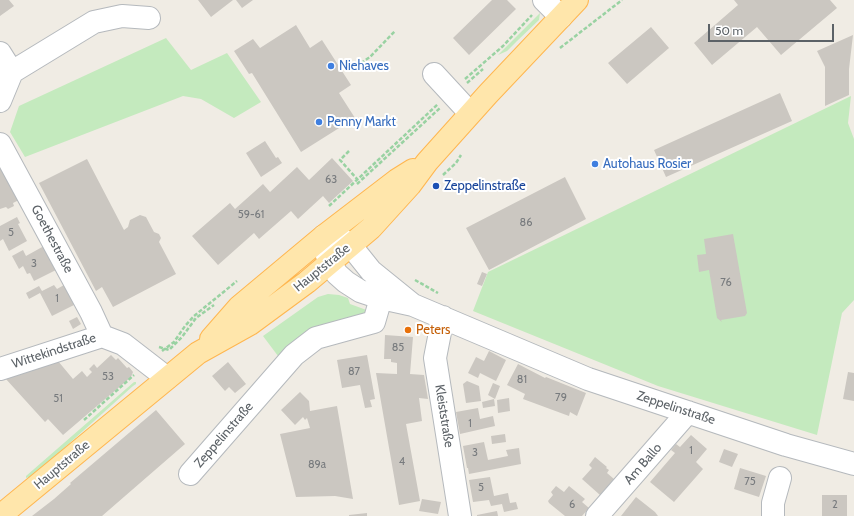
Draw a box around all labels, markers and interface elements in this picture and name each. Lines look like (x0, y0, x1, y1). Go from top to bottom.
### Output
scale bar (710, 16, 836, 42)
text: 50 m (715, 23, 743, 38)
place label: Niehaves (339, 58, 389, 74)
marker: Niehaves (326, 61, 336, 71)
place label: Penny Markt (327, 114, 396, 130)
marker: Penny Markt (314, 117, 324, 127)
place label: Autohaus Rosier (603, 156, 691, 172)
marker: Autohaus Rosier (590, 159, 600, 169)
house number: 63 (325, 173, 337, 187)
place label: Zeppelinstraße (444, 178, 526, 194)
marker: Zeppelinstraße (431, 181, 441, 191)
street label: Goethestraße (28, 202, 76, 276)
house number: 59-61 (238, 208, 264, 222)
house number: 86 (520, 216, 532, 230)
house number: 5 (8, 226, 14, 240)
street label: Hauptstraße (291, 241, 353, 295)
house number: 3 (31, 257, 37, 271)
house number: 76 (720, 276, 732, 290)
house number: 1 (55, 292, 59, 306)
place label: Peters (416, 322, 450, 338)
marker: Peters (403, 325, 413, 335)
street label: Wittekindstraße (10, 330, 98, 372)
house number: 85 (392, 341, 404, 355)
house number: 87 (348, 365, 360, 379)
house number: 53 (102, 370, 114, 384)
house number: 81 (517, 373, 527, 387)
street label: Kleiststraße (431, 383, 457, 449)
street label: Zeppelinstraße (635, 388, 717, 428)
house number: 79 (555, 391, 567, 405)
house number: 51 (53, 392, 63, 406)
street label: Zeppelinstraße (191, 399, 257, 471)
house number: 1 (468, 417, 472, 431)
street label: Hauptstraße (31, 437, 93, 493)
street label: Am Ballo (621, 440, 665, 488)
house number: 1 (689, 444, 693, 458)
house number: 3 (472, 446, 478, 460)
house number: 4 (399, 455, 405, 469)
house number: 89a (308, 458, 326, 472)
house number: 75 (744, 475, 756, 489)
house number: 5 (478, 481, 484, 495)
house number: 6 (569, 498, 575, 512)
house number: 2 (832, 498, 838, 512)

